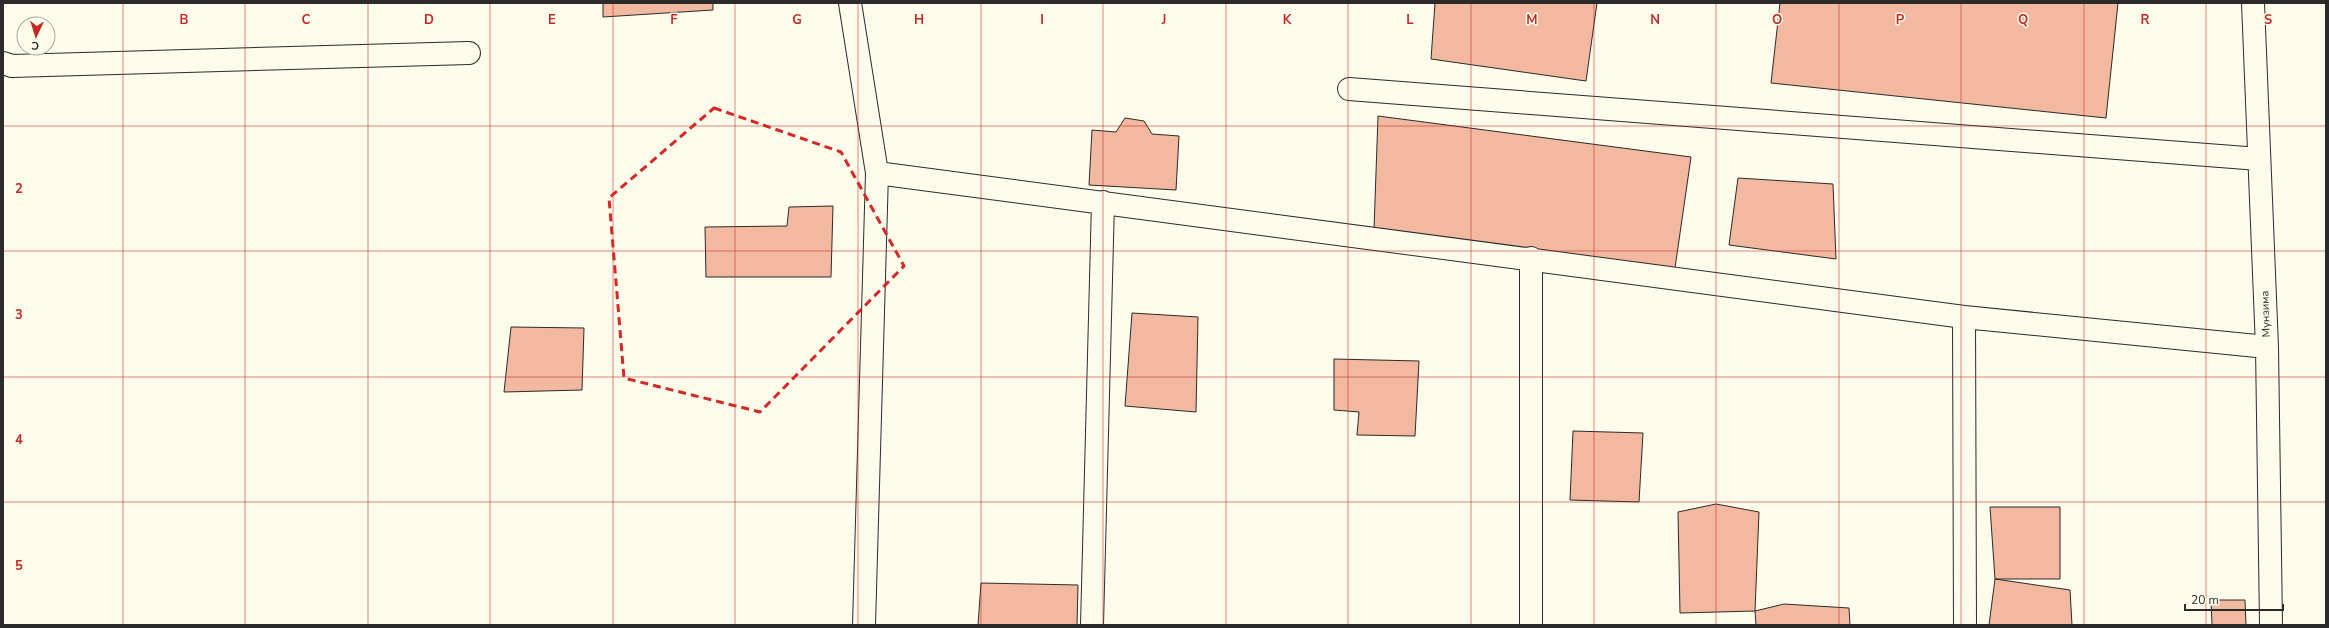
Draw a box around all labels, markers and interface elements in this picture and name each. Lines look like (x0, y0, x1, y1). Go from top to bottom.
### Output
text: B (180, 11, 189, 29)
text: C (302, 11, 311, 29)
text: D (424, 11, 434, 29)
text: E (548, 11, 556, 29)
text: F (670, 11, 678, 29)
text: G (792, 11, 802, 29)
text: H (914, 11, 924, 29)
text: I (1040, 11, 1044, 29)
text: J (1161, 11, 1166, 29)
text: K (1283, 11, 1292, 29)
text: L (1406, 11, 1414, 29)
text: M (1526, 11, 1538, 29)
text: N (1650, 11, 1660, 29)
text: O (1772, 11, 1782, 29)
text: P (1896, 11, 1905, 29)
text: Q (2018, 11, 2028, 29)
text: R (2141, 11, 2150, 29)
text: S (2264, 11, 2272, 29)
north arrow (16, 16, 56, 56)
text: С (31, 38, 40, 53)
text: 2 (15, 180, 23, 198)
street label: Мунзима (2257, 290, 2274, 338)
text: 3 (15, 306, 23, 324)
text: 4 (15, 431, 23, 449)
text: 5 (15, 557, 23, 575)
scale bar (2185, 586, 2283, 612)
text: 20 m (2191, 592, 2219, 608)

